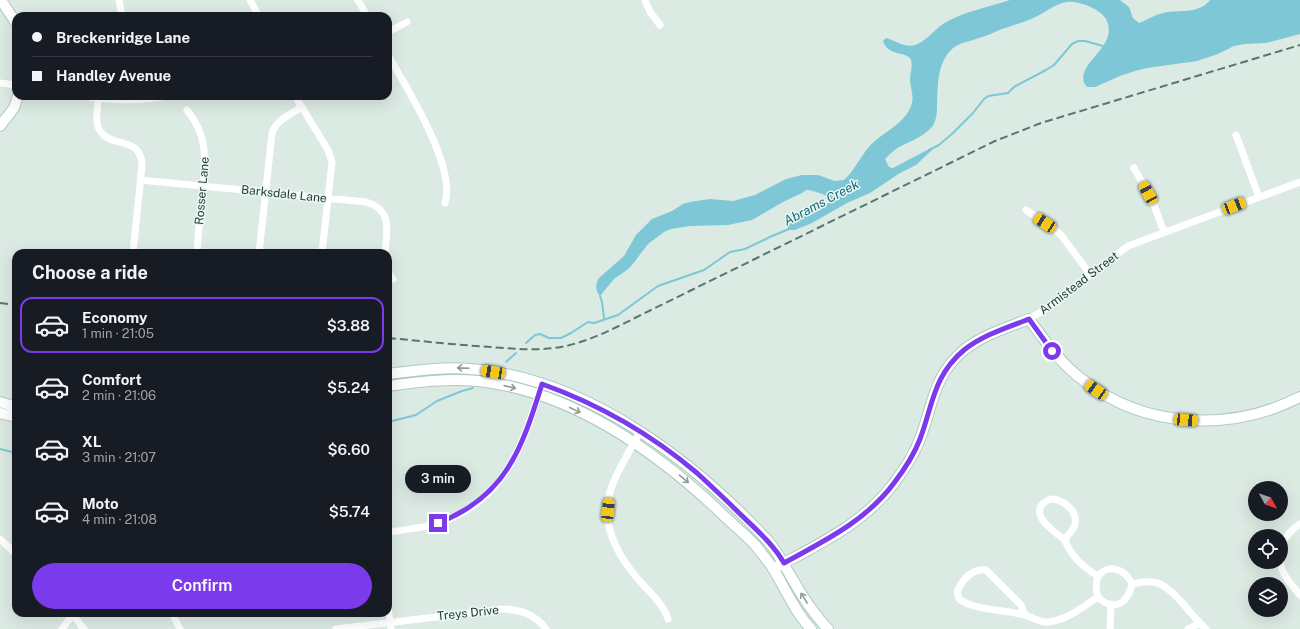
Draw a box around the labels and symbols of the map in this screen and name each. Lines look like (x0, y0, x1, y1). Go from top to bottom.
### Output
street label: Rosser Lane (192, 156, 212, 226)
water label: Abrams Creek (781, 176, 861, 228)
car (1137, 180, 1159, 206)
street label: Barksdale Lane (241, 183, 328, 205)
car (1221, 196, 1247, 216)
car (1032, 211, 1058, 235)
street label: Armistead Street (1037, 248, 1122, 317)
route start (1043, 342, 1061, 360)
car (480, 364, 506, 380)
one-way arrow (457, 365, 470, 372)
car (1083, 378, 1109, 402)
one-way arrow (503, 384, 516, 392)
one-way arrow (568, 407, 580, 414)
car (1174, 413, 1198, 427)
callout: 3 min (405, 465, 471, 493)
one-way arrow (679, 475, 690, 484)
north arrow (1248, 481, 1288, 521)
car (601, 497, 615, 523)
route end (429, 514, 447, 532)
one-way arrow (800, 593, 808, 604)
street label: Treys Drive (436, 603, 500, 623)

